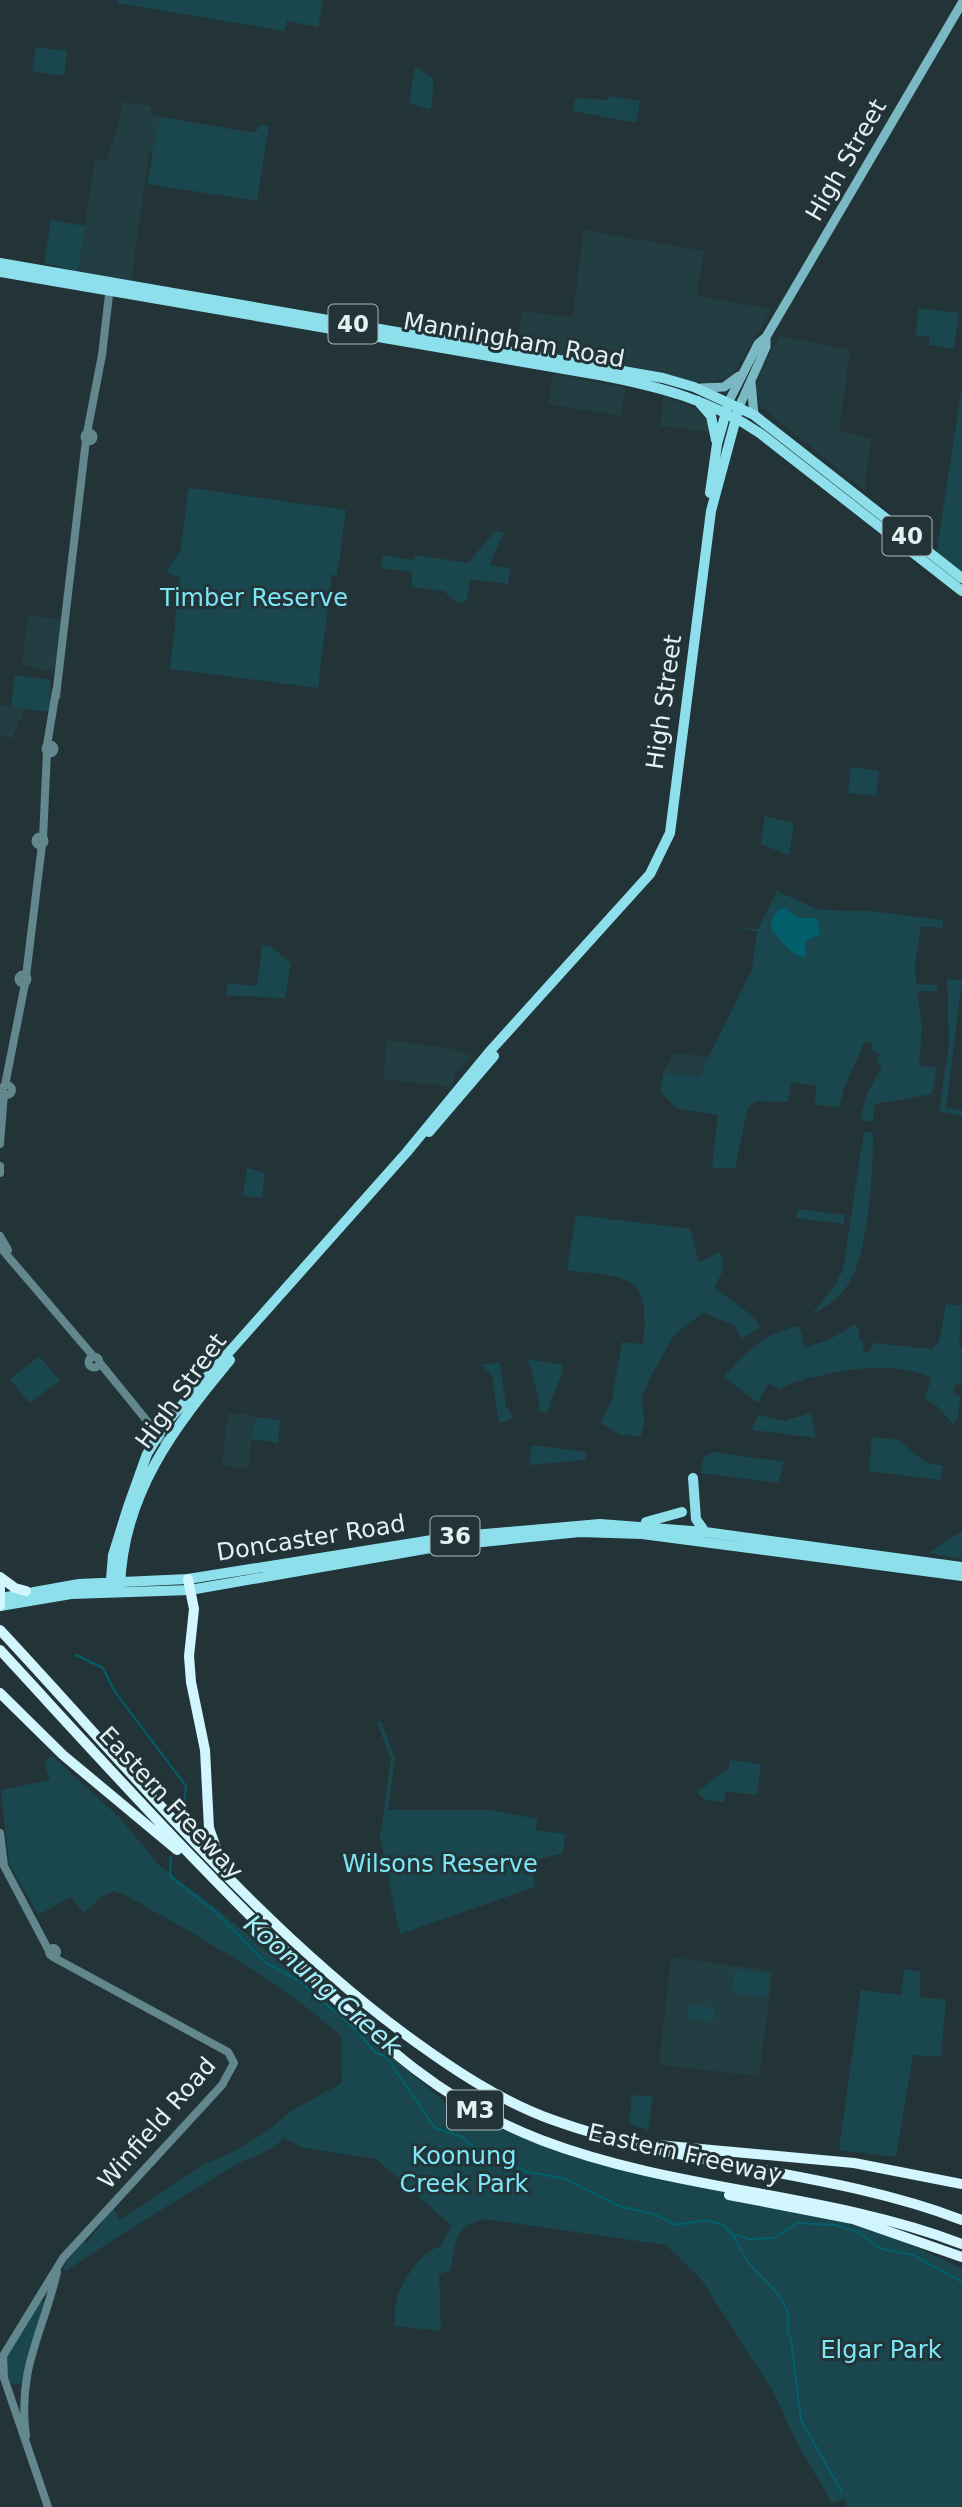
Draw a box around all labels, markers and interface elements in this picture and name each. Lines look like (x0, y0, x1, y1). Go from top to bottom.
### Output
street label: High Street (800, 94, 892, 226)
road number: 40 (328, 304, 378, 344)
street label: Manningham Road (401, 307, 627, 373)
road number: 40 (883, 516, 932, 556)
park label: Timber Reserve (159, 584, 348, 612)
street label: High Street (641, 633, 687, 771)
street label: High Street (130, 1328, 232, 1454)
street label: Doncaster Road (215, 1509, 407, 1567)
road number: 36 (430, 1516, 480, 1555)
street label: Eastern Freeway (93, 1721, 249, 1885)
park label: Wilsons Reserve (342, 1850, 538, 1878)
water label: Koonung Creek (238, 1909, 408, 2062)
street label: Winfield Road (92, 2052, 222, 2194)
road number: M3 (447, 2090, 503, 2130)
street label: Eastern Freeway (585, 2118, 785, 2190)
park label: Koonung Creek Park (399, 2142, 529, 2198)
park label: Elgar Park (820, 2336, 942, 2364)

